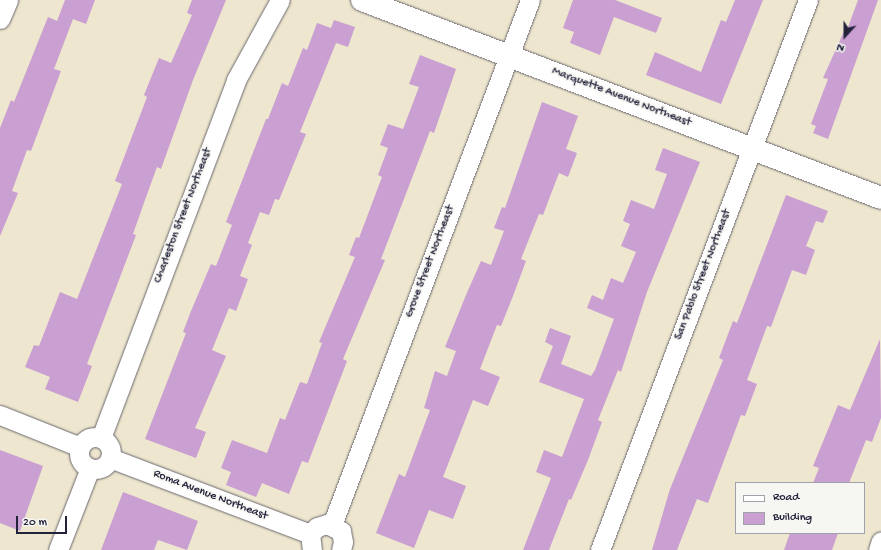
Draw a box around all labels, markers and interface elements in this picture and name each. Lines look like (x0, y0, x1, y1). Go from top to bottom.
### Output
north arrow (825, 16, 865, 56)
text: N (835, 40, 846, 54)
street label: Marquette Avenue Northeast (549, 65, 693, 131)
street label: Charleston Street Northeast (152, 146, 216, 286)
street label: Grove Street Northeast (403, 204, 459, 320)
street label: San Pablo Street Northeast (672, 208, 736, 342)
street label: Roma Avenue Northeast (151, 468, 269, 524)
legend (735, 482, 865, 534)
text: Road (773, 491, 799, 505)
scale bar (18, 508, 69, 534)
text: Building (773, 511, 812, 525)
text: 20 m (23, 516, 47, 530)

